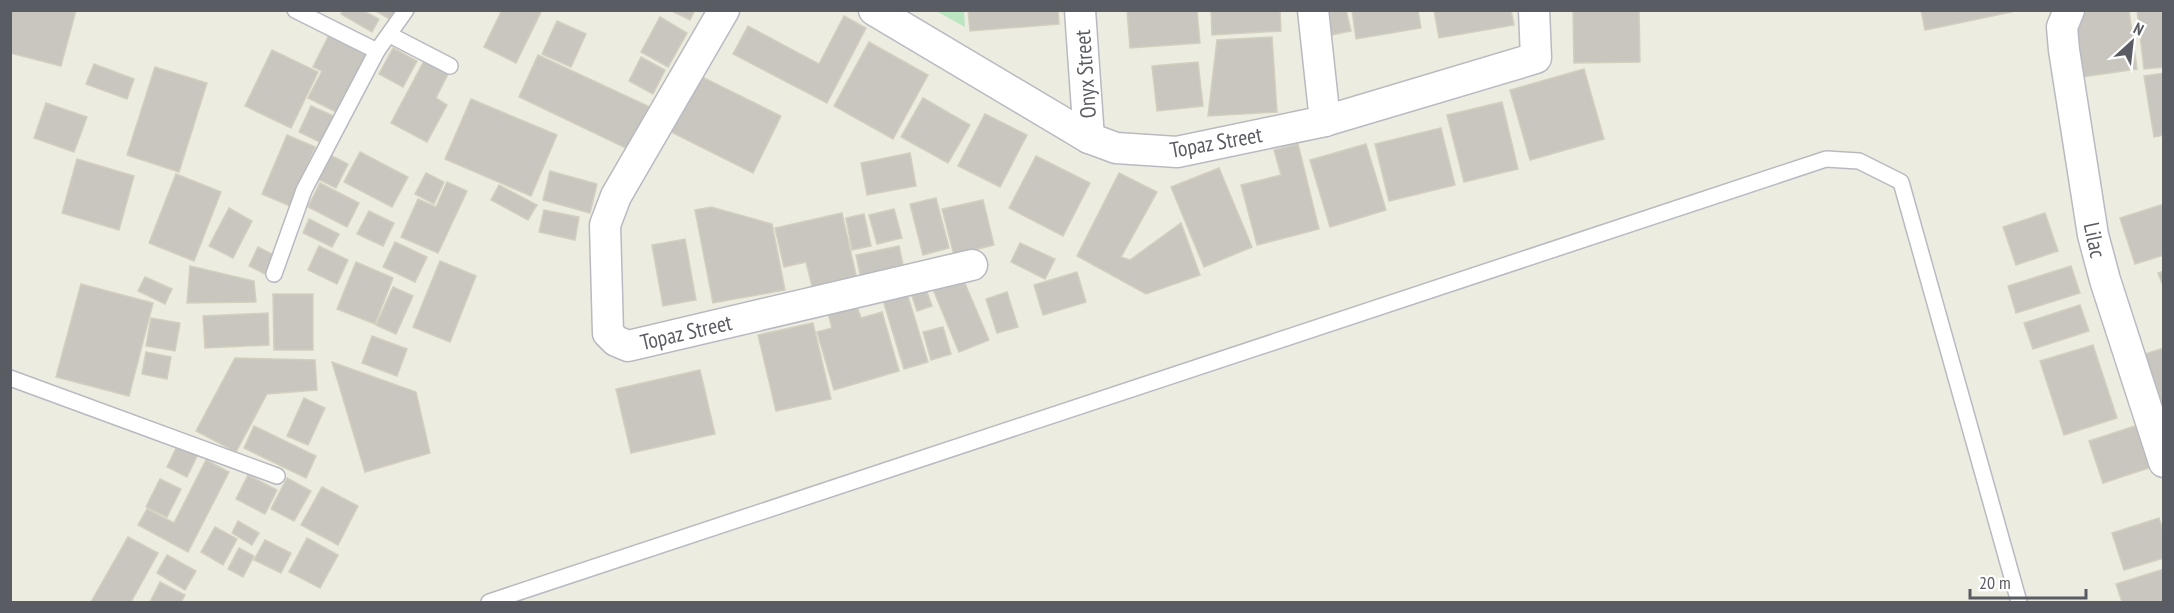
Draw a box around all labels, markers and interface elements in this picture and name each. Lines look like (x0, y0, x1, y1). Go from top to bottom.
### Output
north arrow (2102, 12, 2162, 72)
text: N (2130, 18, 2147, 40)
street label: Onyx Street (1068, 29, 1102, 119)
street label: Topaz Street (1168, 120, 1264, 164)
street label: Lilac (2078, 220, 2112, 261)
street label: Topaz Street (638, 308, 734, 356)
scale bar (1970, 562, 2086, 600)
text: 20 m (1979, 571, 2011, 594)

